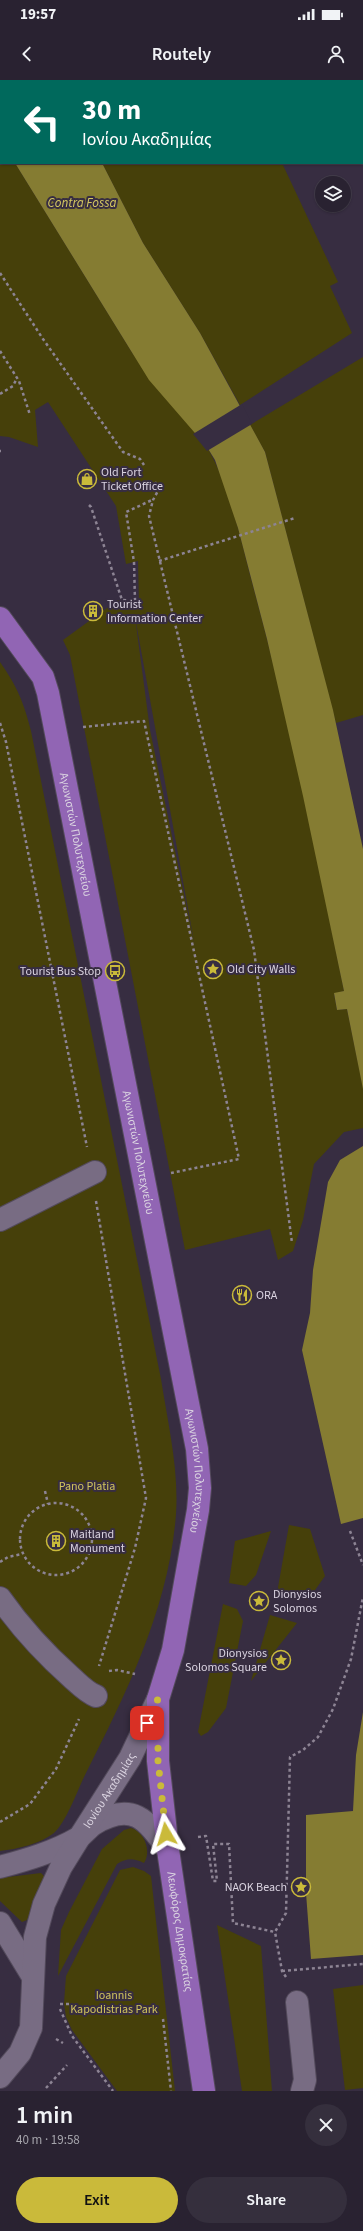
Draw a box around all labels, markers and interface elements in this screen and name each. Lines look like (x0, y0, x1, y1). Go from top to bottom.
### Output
text: 19:57 (20, 4, 56, 25)
text: Routely (152, 42, 211, 67)
icon: back (16, 43, 38, 65)
icon: person (325, 43, 347, 65)
text: 30 m (82, 90, 141, 130)
icon: left (16, 96, 68, 148)
text: Ιονίου Ακαδημίας (82, 127, 212, 152)
map controls (315, 176, 351, 212)
button: layers (315, 176, 351, 212)
water label: Contra Fossa (48, 194, 116, 212)
place label: Old Fort Ticket Office (101, 464, 163, 495)
shop icon: Old Fort Ticket Office (76, 468, 98, 490)
place label: Tourist Information Center (107, 596, 203, 627)
building icon: Tourist Information Center (82, 600, 104, 622)
street label: Αγωνιστών Πολυτεχνείου (55, 771, 96, 898)
place icon: Old City Walls (202, 958, 224, 980)
bus stop icon: Tourist Bus Stop (104, 960, 126, 982)
place label: Old City Walls (227, 961, 295, 978)
place label: Tourist Bus Stop (20, 963, 101, 980)
street label: Αγωνιστών Πολυτεχνείου (118, 1089, 159, 1216)
restaurant icon: ORA (231, 1284, 253, 1306)
place label: ORA (256, 1287, 278, 1304)
street label: Αγωνιστών Πολυτεχνείου (180, 1407, 208, 1534)
park label: Pano Platia (59, 1478, 115, 1495)
place label: Maitland Monument (70, 1526, 125, 1557)
building icon: Maitland Monument (45, 1530, 67, 1552)
place label: Dionysios Solomos (273, 1586, 322, 1617)
place icon: Dionysios Solomos (248, 1590, 270, 1612)
place label: Dionysios Solomos Square (185, 1645, 267, 1676)
place icon: Dionysios Solomos Square (270, 1649, 292, 1671)
pin (130, 1706, 164, 1740)
icon: arrive (136, 1712, 158, 1734)
street label: Ιονίου Ακαδημίας (79, 1750, 140, 1832)
position arrow (145, 1813, 187, 1855)
street label: Λεωφόρος Δημοκρατίας (162, 1870, 197, 1993)
place icon: NAOK Beach (290, 1876, 312, 1898)
place label: NAOK Beach (225, 1879, 287, 1896)
park label: Ioannis Kapodistrias Park (70, 1987, 158, 2018)
text: 1 min (16, 2098, 73, 2133)
button: close (305, 2104, 347, 2146)
text: 40 m · 19:58 (16, 2131, 80, 2149)
button: Exit (16, 2177, 178, 2223)
button: Share (186, 2177, 347, 2223)

